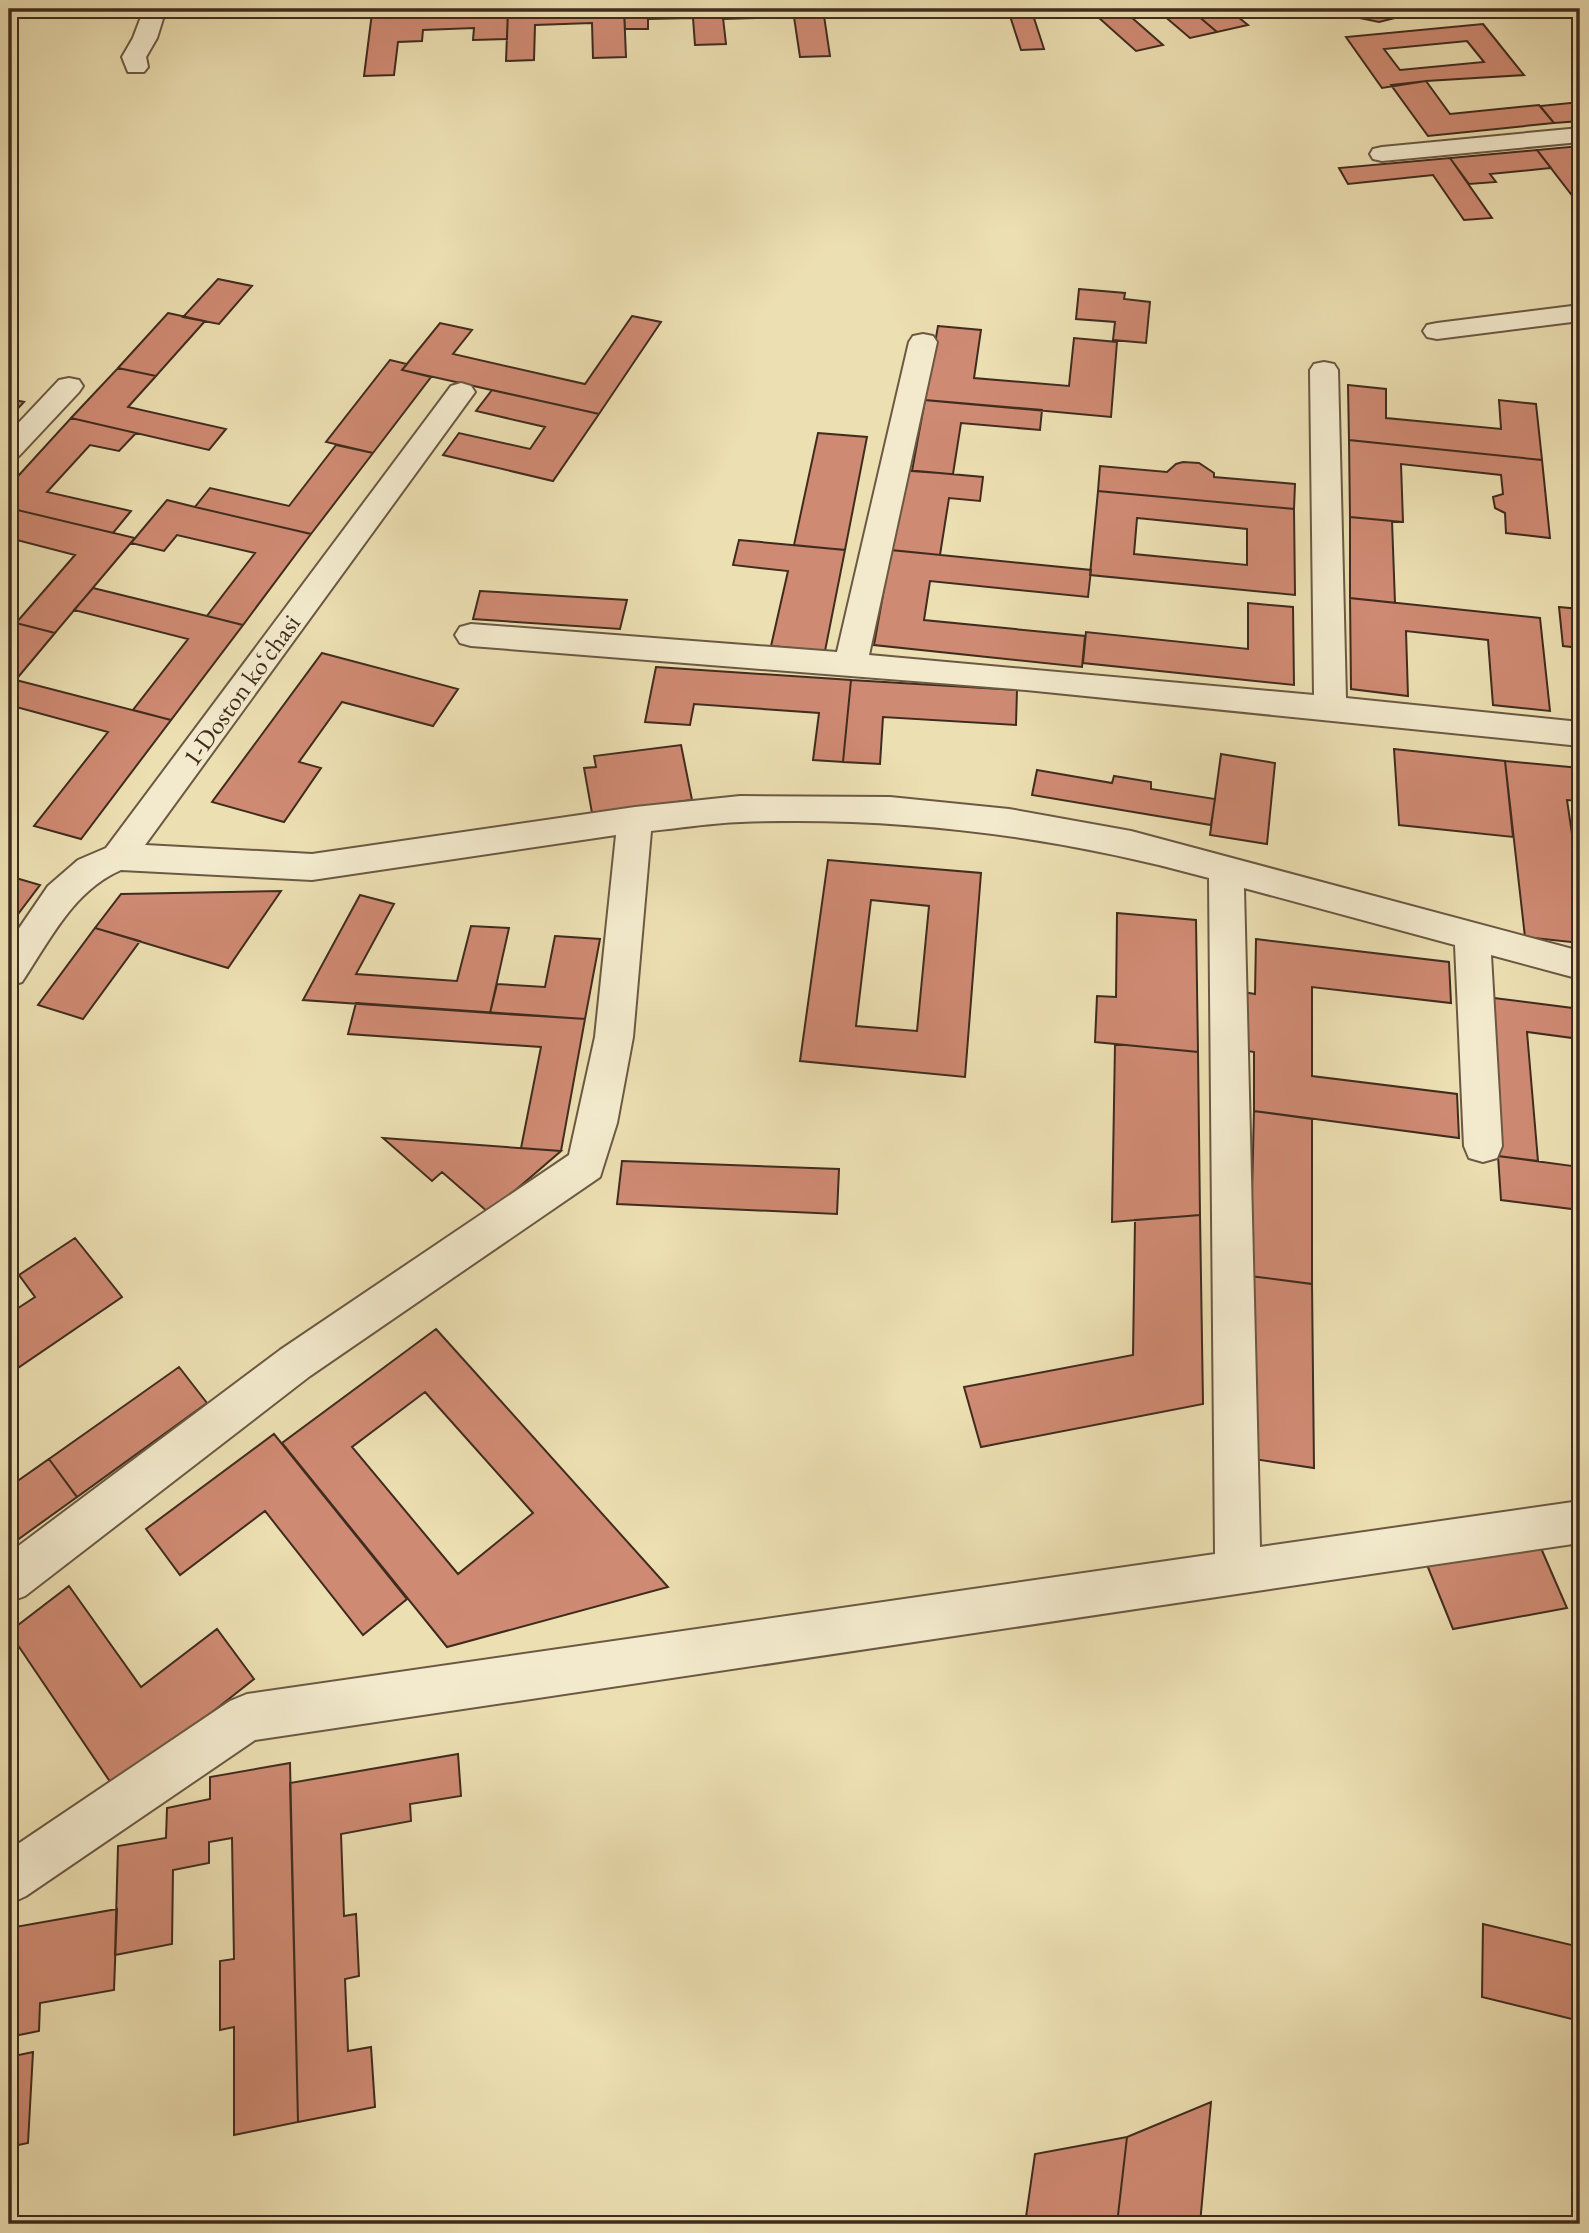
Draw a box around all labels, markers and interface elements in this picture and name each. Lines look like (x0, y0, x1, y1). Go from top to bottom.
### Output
street label: 1-Doston koʻchasi (174, 607, 308, 773)

